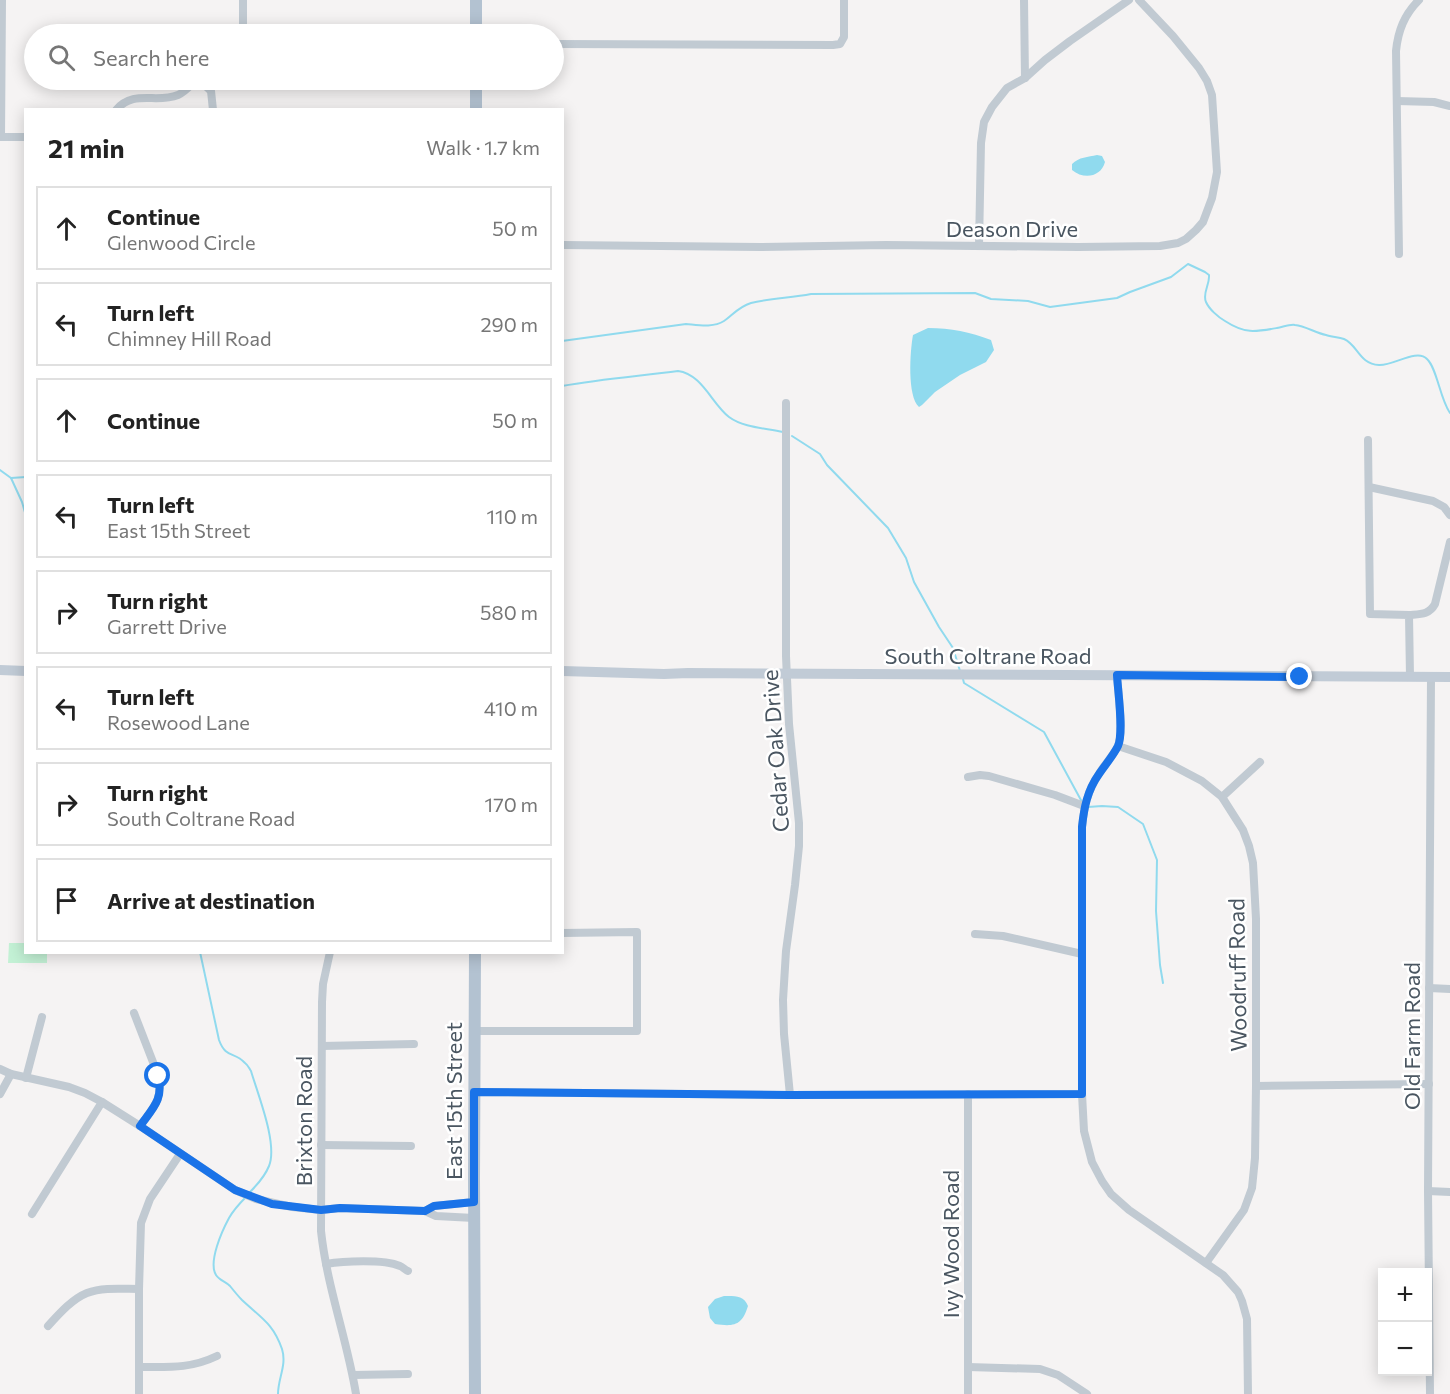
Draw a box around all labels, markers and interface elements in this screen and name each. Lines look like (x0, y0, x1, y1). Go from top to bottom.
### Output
search box (24, 24, 564, 90)
icon: search (45, 41, 78, 74)
text: Search here (93, 44, 209, 71)
text: 21 min (48, 132, 125, 163)
text: Walk · 1.7 km (426, 135, 540, 159)
text: Continue (107, 203, 200, 230)
icon: ahead (50, 212, 83, 245)
street label: Deason Drive (946, 215, 1078, 242)
text: 50 m (492, 216, 538, 240)
text: Glenwood Circle (107, 230, 255, 254)
text: Turn left (107, 299, 194, 326)
icon: left (50, 308, 83, 341)
text: 290 m (480, 312, 538, 336)
text: Chimney Hill Road (107, 326, 272, 350)
icon: ahead (50, 404, 83, 437)
text: Continue (107, 407, 200, 434)
text: 50 m (492, 408, 538, 432)
text: Turn left (107, 491, 194, 518)
icon: left (50, 500, 83, 533)
text: 110 m (487, 504, 538, 528)
text: East 15th Street (107, 518, 250, 542)
text: Turn right (107, 587, 208, 614)
icon: right (50, 596, 83, 629)
text: 580 m (480, 600, 538, 624)
text: Garrett Drive (107, 614, 227, 638)
street label: South Coltrane Road (885, 642, 1091, 669)
route end (1286, 663, 1312, 689)
street label: Cedar Oak Drive (756, 669, 794, 833)
text: Turn left (107, 683, 194, 710)
icon: left (50, 692, 83, 725)
text: 410 m (484, 696, 538, 720)
text: Rosewood Lane (107, 710, 250, 734)
text: Turn right (107, 779, 208, 806)
icon: right (50, 788, 83, 821)
text: 170 m (485, 792, 538, 816)
text: South Coltrane Road (107, 806, 295, 830)
icon: arrive (50, 884, 83, 917)
text: Arrive at destination (107, 887, 315, 914)
street label: Woodruff Road (1222, 898, 1252, 1052)
street label: Old Farm Road (1398, 962, 1425, 1110)
street label: East 15th Street (440, 1022, 467, 1180)
street label: Brixton Road (290, 1056, 317, 1186)
route start (144, 1062, 170, 1088)
street label: Ivy Wood Road (937, 1170, 964, 1318)
map controls (1378, 1268, 1432, 1376)
button: + (1378, 1268, 1432, 1322)
button: − (1378, 1322, 1432, 1376)

